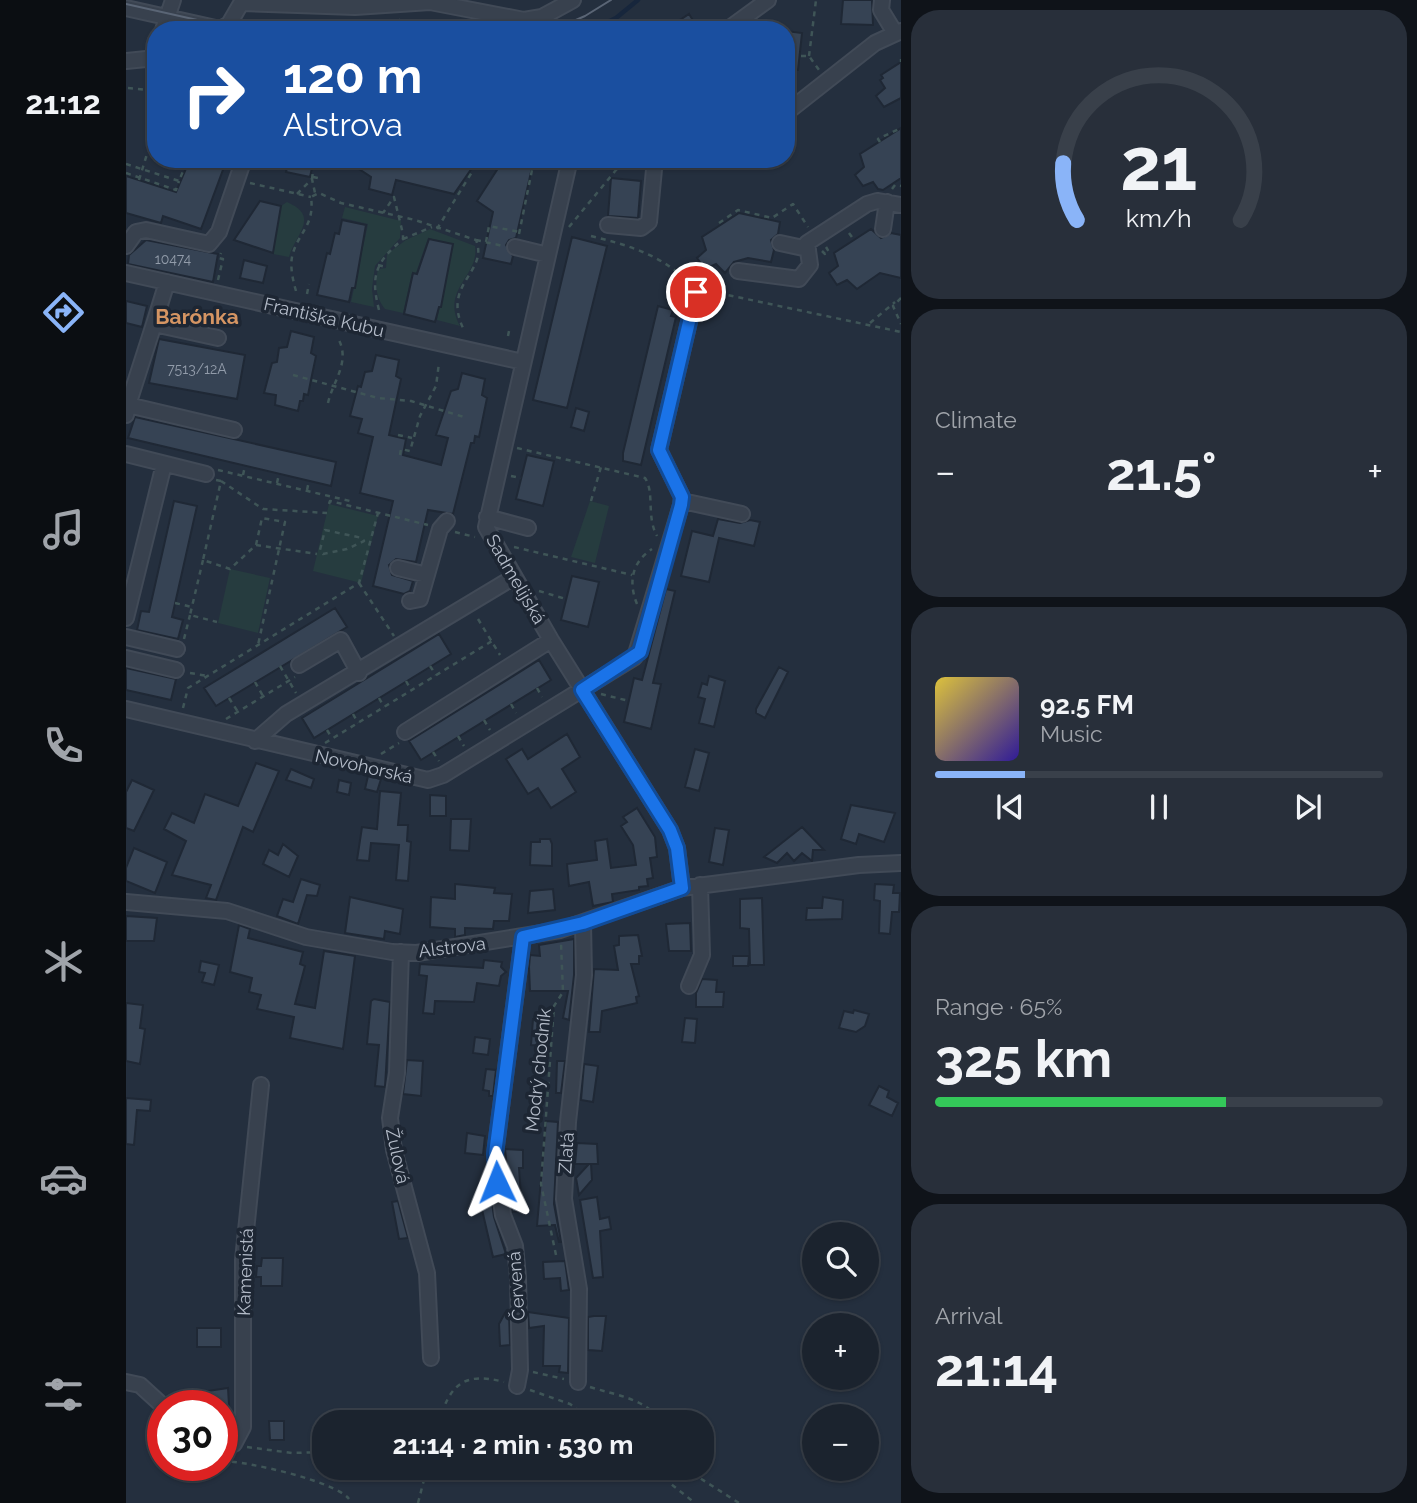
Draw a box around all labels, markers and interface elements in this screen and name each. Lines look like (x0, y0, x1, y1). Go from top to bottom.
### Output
text: 120 m (283, 47, 422, 104)
icon: right (168, 49, 259, 140)
text: 21:12 (25, 84, 101, 121)
text: Alstrova (283, 106, 403, 143)
text: 21 (1120, 123, 1198, 208)
text: km/h (1126, 203, 1192, 233)
house number: 10474 (155, 251, 192, 267)
pin (666, 262, 726, 322)
icon: arrive (677, 273, 715, 311)
icon: directions (39, 288, 88, 337)
street label: Františka Kubu (262, 293, 386, 341)
district label: Barónka (155, 304, 239, 329)
house number: 7513/12A (167, 361, 227, 377)
text: Climate (935, 406, 1017, 433)
text: 21.5° (1106, 441, 1217, 502)
text: − (935, 449, 955, 494)
text: + (1367, 449, 1383, 494)
icon: music (39, 505, 88, 554)
street label: Sadmelijská (482, 530, 550, 628)
text: 92.5 FM (1040, 690, 1134, 720)
text: Music (1040, 720, 1103, 747)
icon: phone (39, 721, 88, 770)
street label: Novohorská (313, 745, 415, 787)
icon: previous (991, 788, 1029, 826)
icon: pause (1140, 788, 1178, 826)
icon: next (1289, 788, 1327, 826)
street label: Alstrova (417, 932, 487, 962)
icon: climate (39, 937, 88, 986)
text: Range · 65% (935, 993, 1062, 1020)
street label: Modrý chodník (521, 1007, 555, 1133)
text: 325 km (935, 1028, 1112, 1089)
street label: Žulová (382, 1126, 415, 1186)
street label: Zlatá (554, 1131, 578, 1175)
position arrow (460, 1145, 534, 1219)
icon: car (39, 1154, 88, 1203)
map controls (802, 1222, 879, 1481)
button: search (802, 1222, 879, 1299)
street label: Kamenistá (233, 1228, 257, 1316)
street label: Červená (502, 1251, 529, 1321)
text: Arrival (935, 1302, 1002, 1329)
button: + (802, 1313, 879, 1390)
text: 21:14 (935, 1337, 1058, 1398)
icon: filters (39, 1370, 88, 1419)
speed limit sign: 30 (147, 1390, 238, 1481)
button: − (802, 1404, 879, 1481)
text: 21:14 · 2 min · 530 m (392, 1430, 634, 1460)

